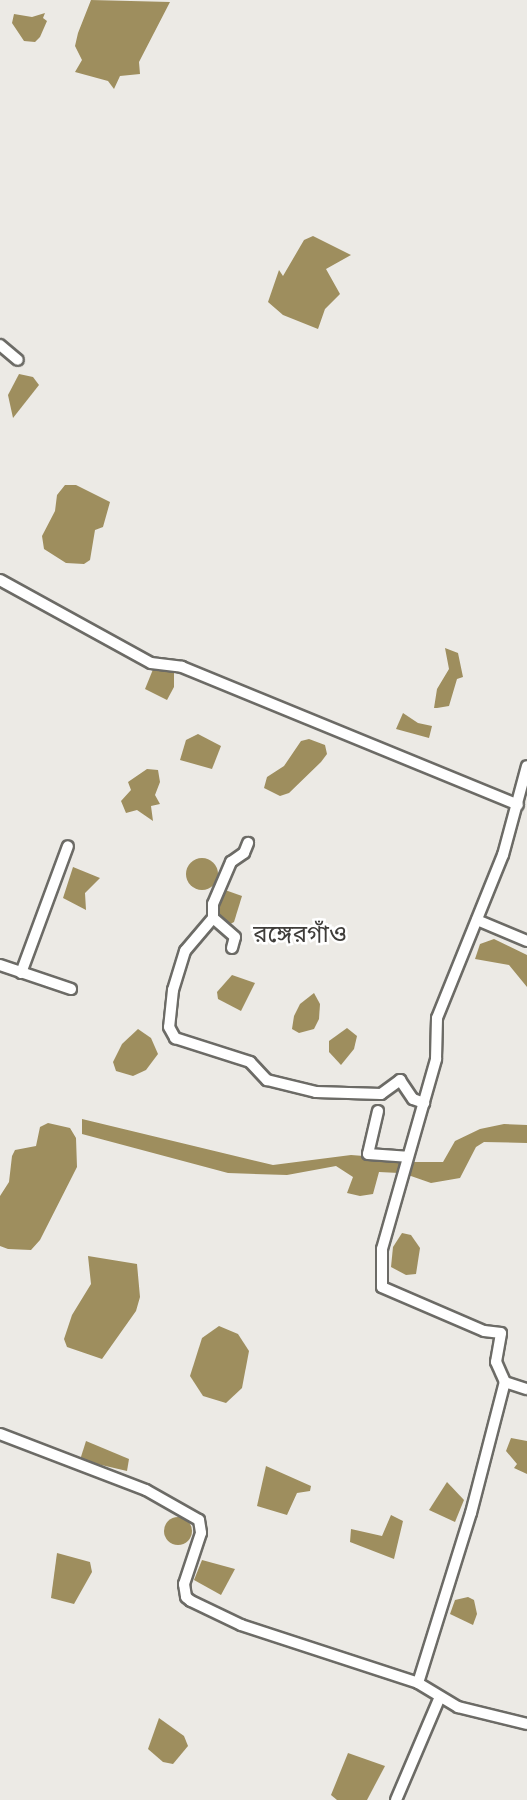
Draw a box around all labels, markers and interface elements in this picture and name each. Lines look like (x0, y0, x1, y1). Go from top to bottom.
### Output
district label: রঙ্গেরগাঁও (253, 920, 347, 948)

